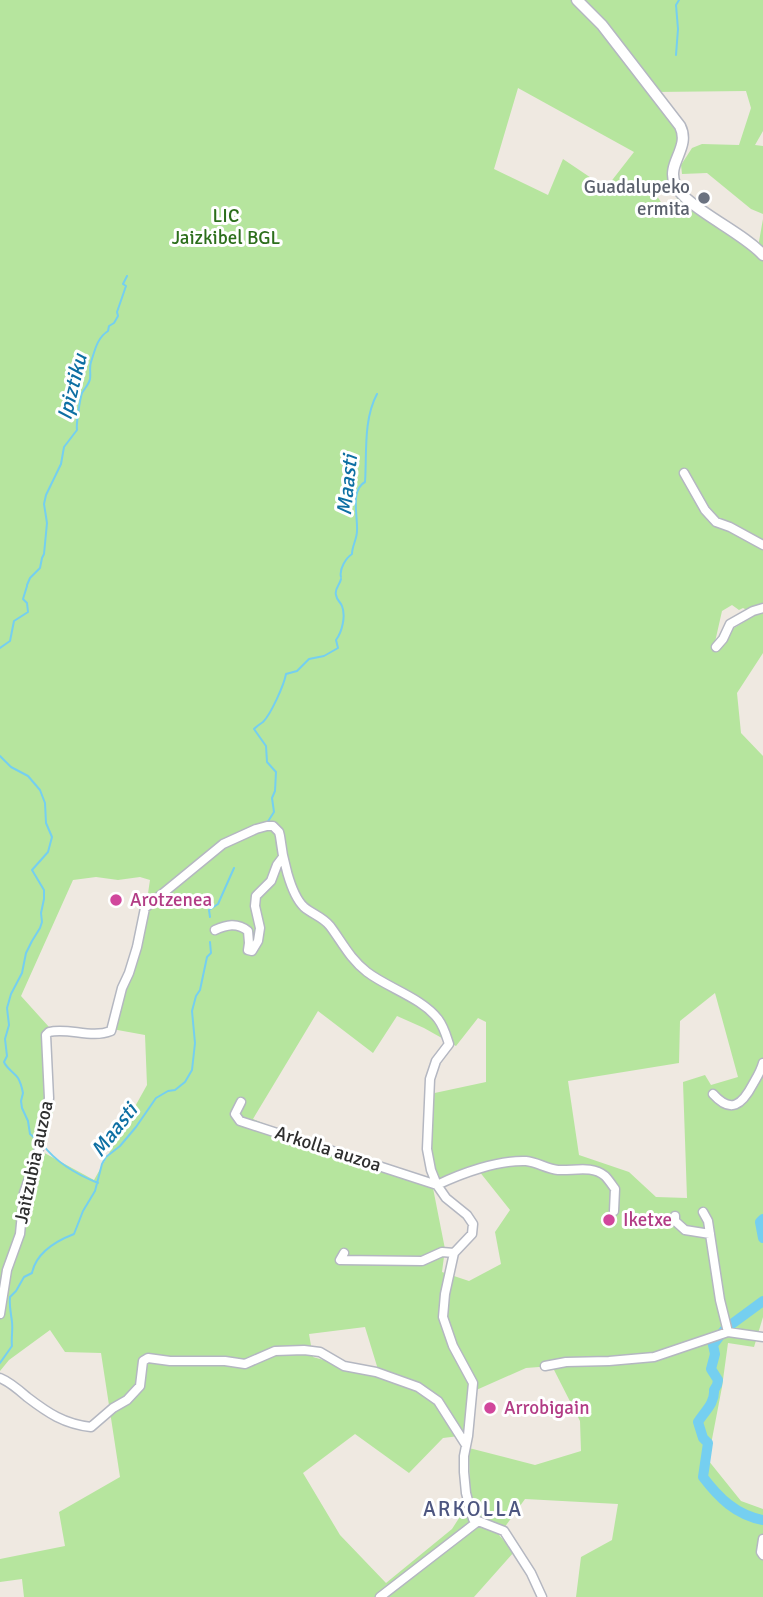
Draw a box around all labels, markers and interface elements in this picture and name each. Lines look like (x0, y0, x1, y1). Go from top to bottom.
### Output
place label: Guadalupeko ermita (584, 175, 690, 221)
marker: Guadalupeko ermita (696, 190, 712, 206)
park label: LIC Jaizkibel BGL (172, 204, 281, 250)
water label: Ipiztiku (51, 350, 93, 423)
water label: Maasti (331, 451, 363, 517)
place label: Arotzenea (130, 888, 212, 912)
marker: Arotzenea (108, 892, 124, 908)
water label: Maasti (85, 1096, 144, 1162)
street label: Jaitzubia auzoa (9, 1098, 59, 1226)
street label: Arkolla auzoa (272, 1121, 384, 1177)
place label: Iketxe (623, 1208, 672, 1232)
marker: Iketxe (601, 1212, 617, 1228)
place label: Arrobigain (504, 1396, 590, 1420)
marker: Arrobigain (482, 1400, 498, 1416)
district label: ARKOLLA (423, 1496, 523, 1522)

